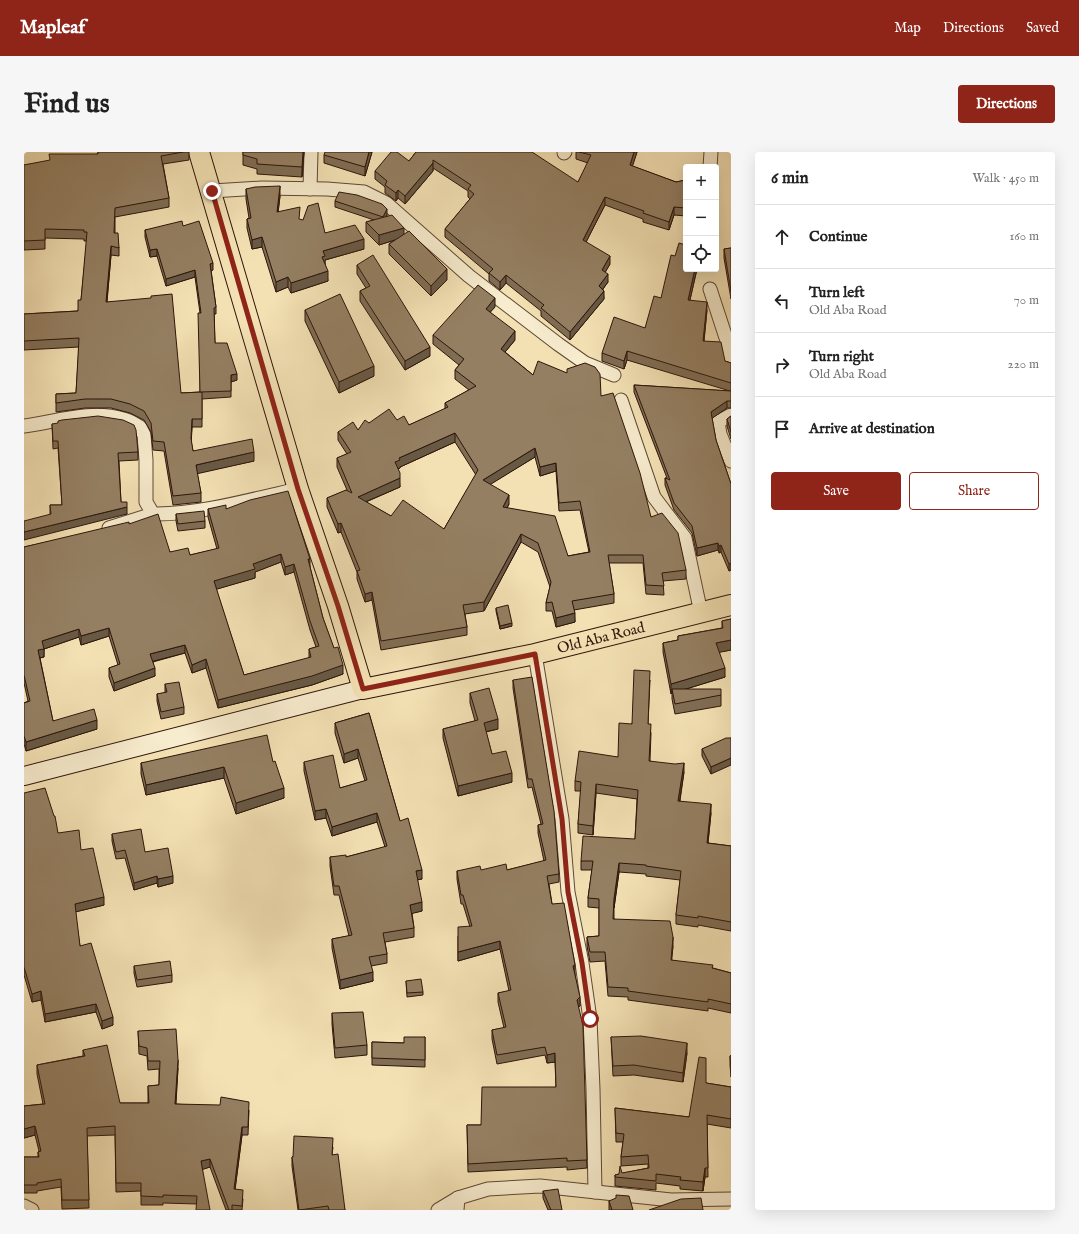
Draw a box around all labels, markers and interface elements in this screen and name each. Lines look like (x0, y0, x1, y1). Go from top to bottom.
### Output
text: Mapleaf (20, 16, 85, 40)
text: Map (894, 19, 921, 37)
text: Directions (943, 19, 1004, 37)
text: Saved (1026, 19, 1059, 37)
button: Directions (958, 85, 1055, 123)
text: Find us (24, 87, 110, 122)
map controls (683, 164, 719, 272)
button: + (683, 164, 719, 200)
text: 6 min (771, 168, 809, 189)
text: Walk · 450 m (972, 170, 1039, 187)
route end (203, 182, 221, 200)
button: − (683, 200, 719, 236)
icon: ahead (771, 226, 793, 248)
text: Continue (809, 227, 867, 246)
text: 160 m (1009, 228, 1039, 245)
button: locate (683, 236, 719, 272)
text: Turn left (809, 283, 865, 302)
icon: left (771, 290, 793, 312)
text: 70 m (1014, 292, 1039, 309)
text: Old Aba Road (809, 302, 887, 319)
text: Turn right (809, 347, 874, 366)
icon: right (771, 354, 793, 376)
text: 220 m (1008, 356, 1039, 373)
text: Old Aba Road (809, 366, 887, 383)
icon: arrive (771, 418, 793, 440)
text: Arrive at destination (809, 419, 935, 438)
button: Save (771, 472, 901, 510)
button: Share (909, 472, 1039, 510)
street label: Old Aba Road (555, 617, 648, 658)
route start (581, 1010, 599, 1028)

